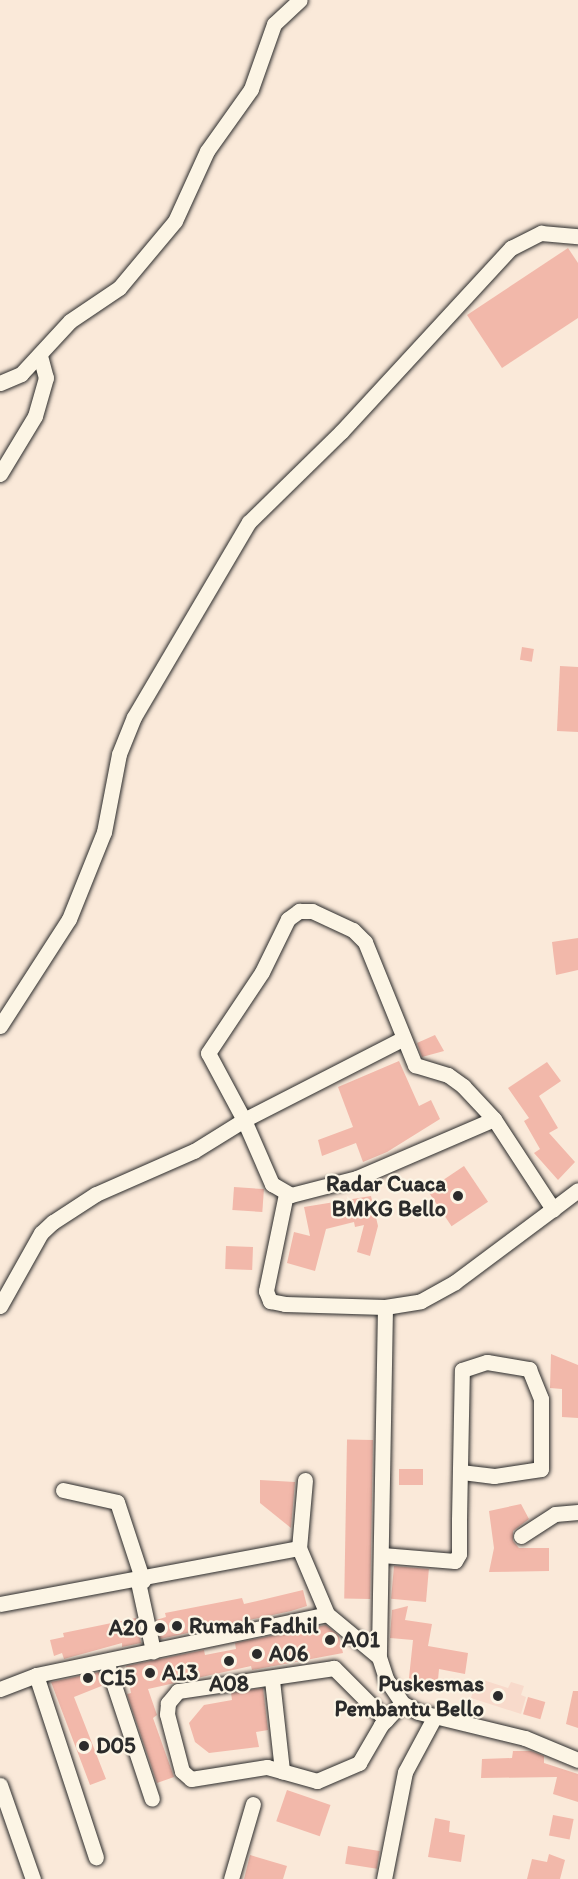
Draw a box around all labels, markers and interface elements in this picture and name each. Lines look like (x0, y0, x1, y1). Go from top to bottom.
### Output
place label: Radar Cuaca BMKG Bello (326, 1170, 446, 1222)
marker: Radar Cuaca BMKG Bello (451, 1189, 465, 1203)
place label: Rumah Fadhil (189, 1613, 317, 1639)
place label: A20 (109, 1615, 148, 1641)
marker: Rumah Fadhil (170, 1619, 184, 1633)
marker: A20 (153, 1621, 167, 1635)
place label: A01 (342, 1627, 380, 1653)
marker: A01 (323, 1633, 337, 1647)
place label: A06 (269, 1641, 308, 1667)
marker: A06 (250, 1647, 264, 1661)
marker: A08 (222, 1654, 236, 1668)
place label: A13 (162, 1660, 198, 1686)
place label: C15 (100, 1665, 136, 1691)
marker: A13 (143, 1666, 157, 1680)
place label: Puskesmas Pembantu Bello (335, 1670, 484, 1722)
marker: C15 (81, 1671, 95, 1685)
place label: A08 (209, 1671, 249, 1697)
marker: Puskesmas Pembantu Bello (489, 1687, 507, 1705)
place label: D05 (96, 1733, 136, 1759)
marker: D05 (77, 1739, 91, 1753)

